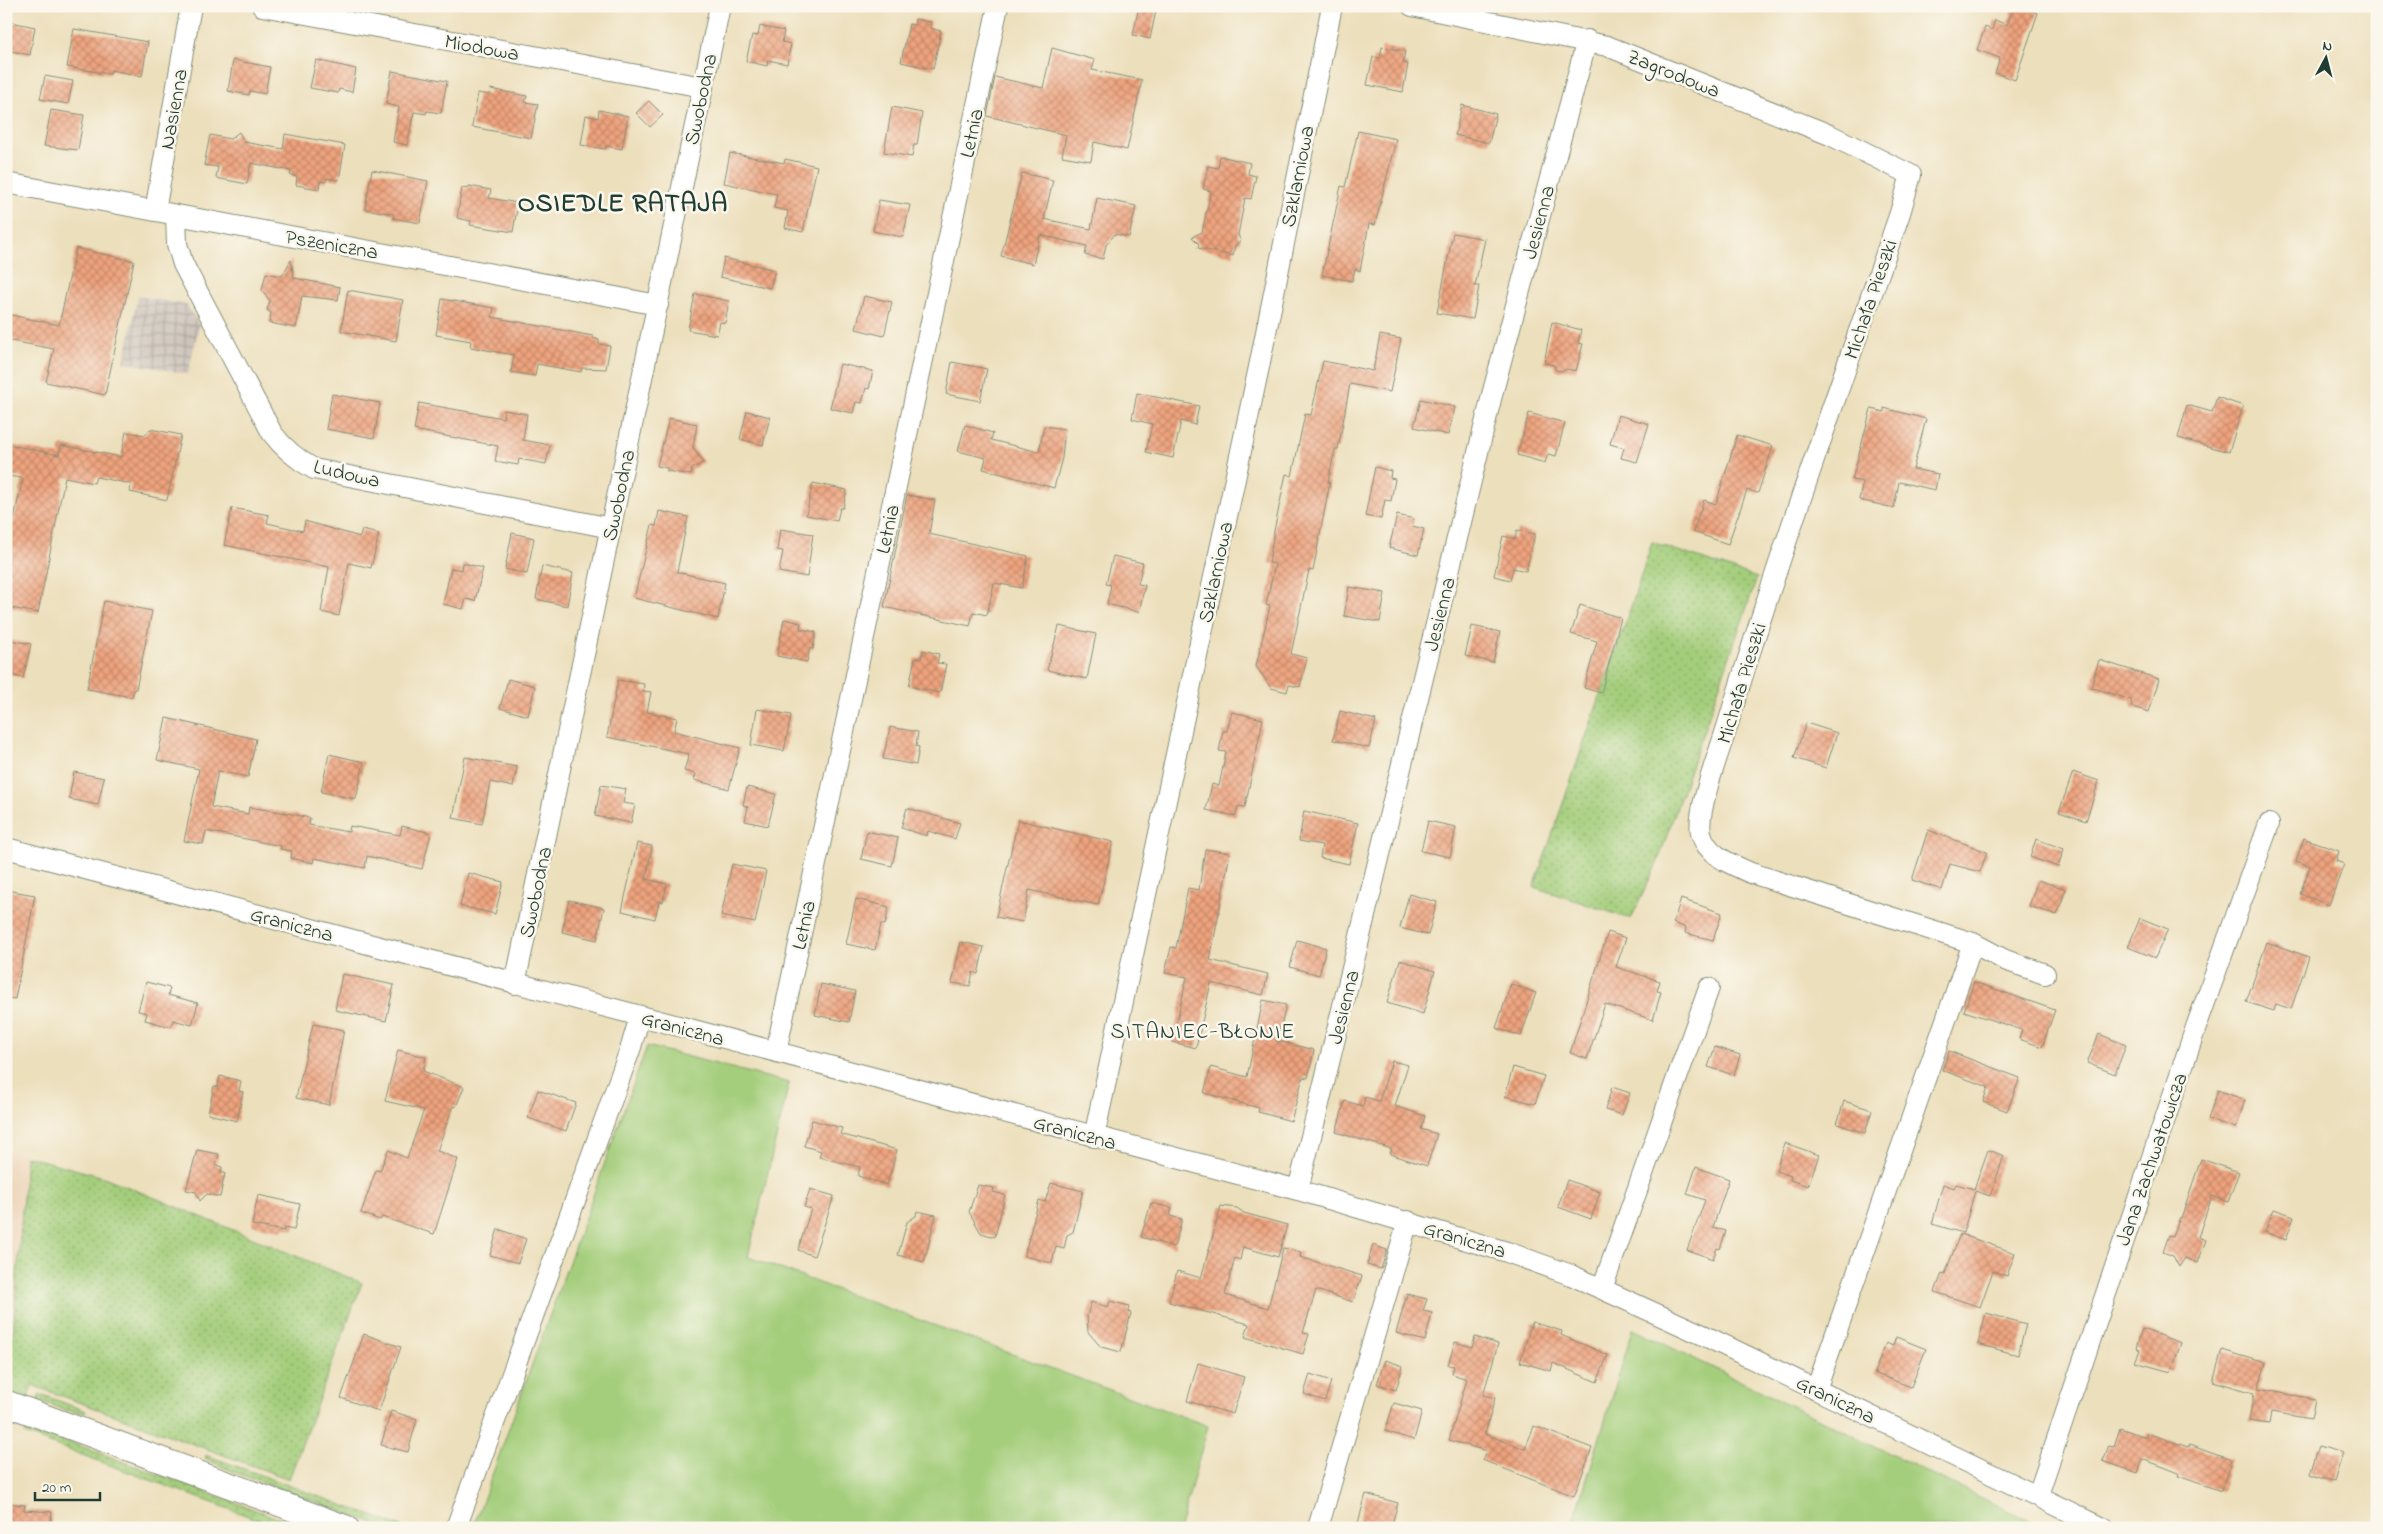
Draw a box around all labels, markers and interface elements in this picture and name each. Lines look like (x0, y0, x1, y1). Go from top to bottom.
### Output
street label: Miodowa (442, 28, 521, 70)
north arrow (2300, 32, 2350, 82)
text: N (2321, 36, 2333, 58)
street label: Zagrodowa (1621, 43, 1724, 109)
street label: Swobodna (678, 51, 726, 148)
street label: Nasienna (153, 67, 197, 152)
street label: Letnia (953, 106, 993, 161)
street label: Szklarniowa (1274, 123, 1324, 230)
street label: Jesienna (1516, 182, 1564, 263)
district label: OSIEDLE RATAJA (518, 186, 728, 224)
street label: Pszeniczna (283, 223, 380, 269)
street label: Michała Pieszki (1837, 236, 1906, 364)
street label: Swobodna (596, 447, 644, 544)
street label: Ludowa (310, 453, 383, 497)
street label: Letnia (869, 502, 909, 557)
street label: Szklarniowa (1192, 519, 1242, 626)
street label: Jesienna (1417, 574, 1465, 655)
street label: Michała Pieszki (1710, 619, 1776, 748)
street label: Swobodna (513, 844, 561, 941)
street label: Letnia (785, 898, 825, 953)
street label: Graniczna (247, 900, 336, 951)
street label: Jesienna (1321, 967, 1369, 1048)
street label: Graniczna (638, 1004, 727, 1055)
district label: SITANIEC-BŁONIE (1111, 1017, 1295, 1049)
street label: Jana Zachwatowicza (2109, 1069, 2197, 1250)
street label: Graniczna (1030, 1108, 1119, 1159)
street label: Graniczna (1419, 1214, 1509, 1268)
street label: Graniczna (1790, 1369, 1880, 1433)
scale bar (35, 1469, 100, 1501)
text: 20 m (42, 1477, 72, 1499)

